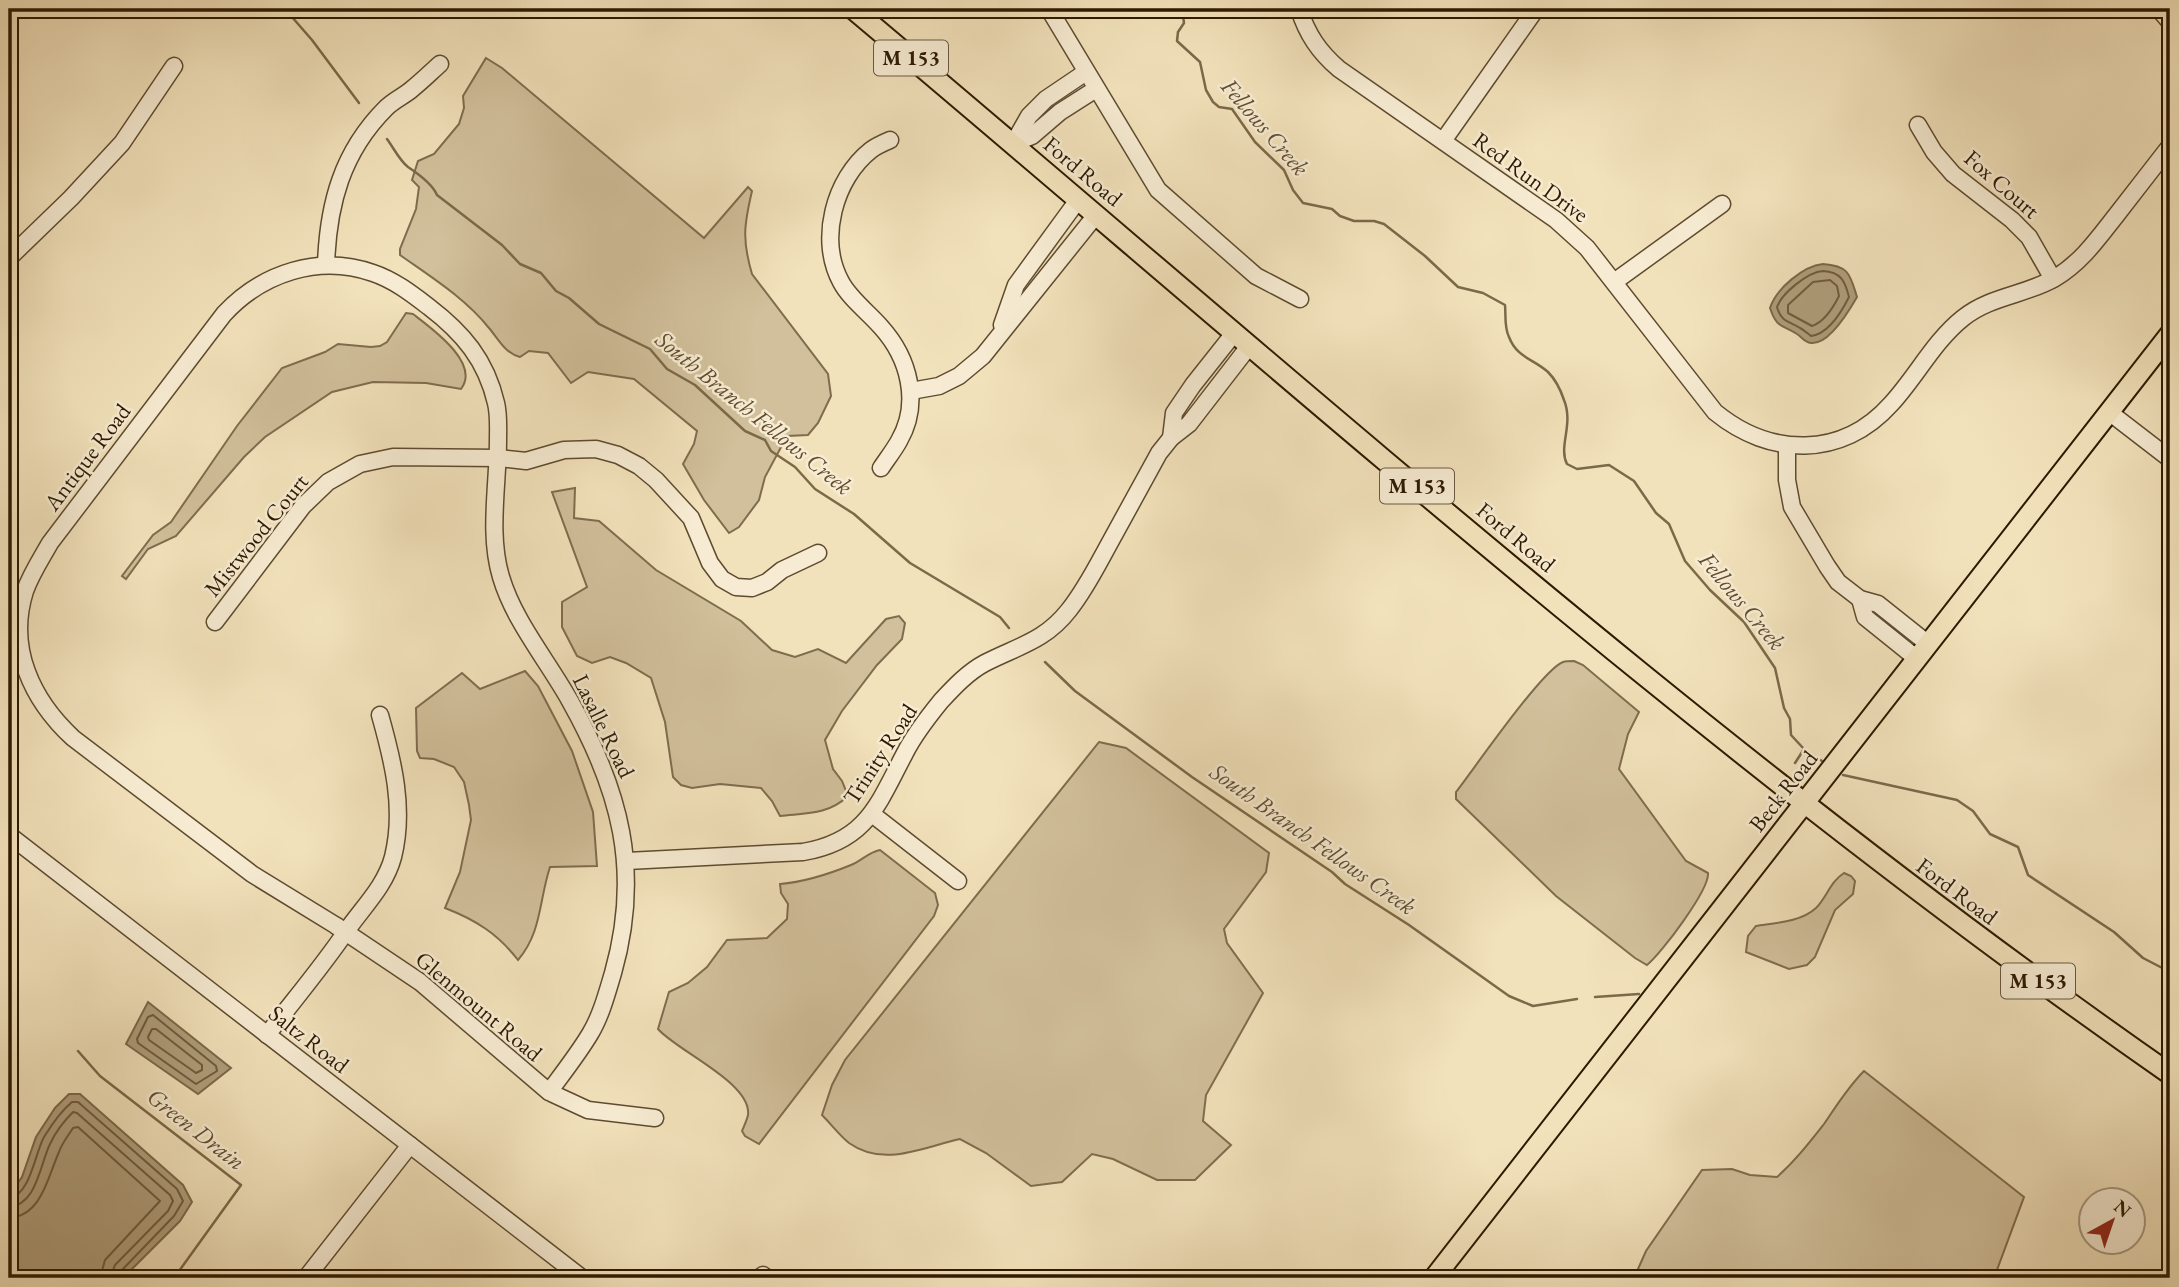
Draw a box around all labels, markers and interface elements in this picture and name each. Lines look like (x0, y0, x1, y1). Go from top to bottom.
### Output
road number: M 153 (874, 41, 948, 76)
water label: Fellows Creek (1214, 71, 1316, 182)
street label: Red Run Drive (1467, 125, 1595, 229)
street label: Ford Road (1037, 129, 1129, 213)
street label: Fox Court (1958, 143, 2047, 226)
water label: South Branch Fellows Creek (649, 323, 859, 502)
street label: Antique Road (36, 397, 137, 517)
street label: Mistwood Court (197, 467, 315, 603)
road number: M 153 (1380, 468, 1454, 504)
street label: Ford Road (1470, 495, 1562, 579)
water label: Fellows Creek (1691, 544, 1793, 657)
street label: Lasalle Road (566, 669, 642, 783)
street label: Trinity Road (836, 698, 924, 810)
street label: Beck Road (1742, 744, 1824, 838)
water label: South Branch Fellows Creek (1203, 755, 1422, 921)
street label: Ford Road (1910, 851, 2004, 932)
street label: Glenmount Road (409, 944, 549, 1068)
road number: M 153 (2001, 964, 2075, 998)
street label: Saltz Road (263, 998, 356, 1080)
water label: Green Drain (141, 1081, 252, 1177)
north arrow (2078, 1186, 2148, 1256)
text: N (2109, 1194, 2137, 1223)

